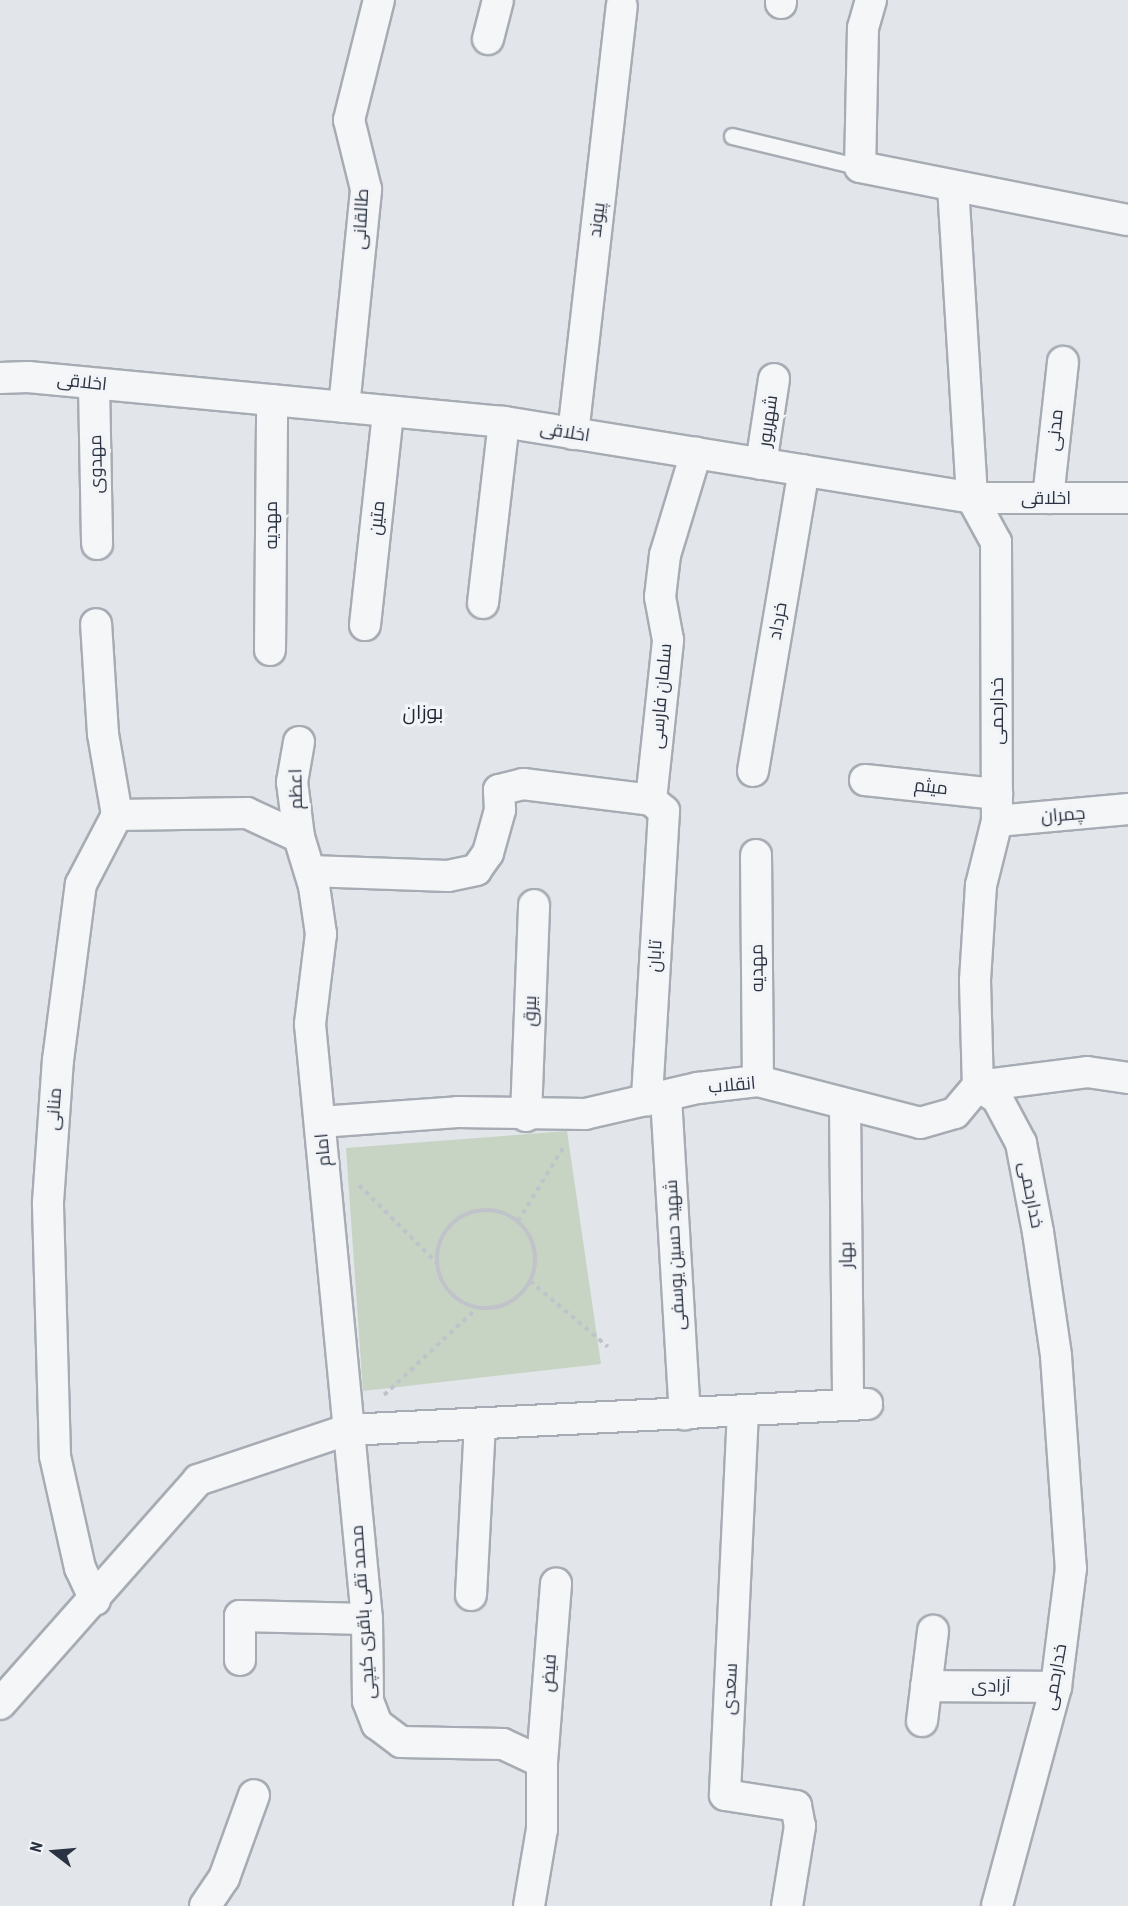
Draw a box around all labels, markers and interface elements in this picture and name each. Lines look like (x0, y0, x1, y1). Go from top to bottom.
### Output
street label: طالقانی (349, 188, 373, 250)
street label: پیوند (584, 201, 610, 239)
street label: اخلاقی (56, 369, 108, 395)
street label: شهریور (754, 394, 782, 448)
street label: مدنی (1042, 408, 1068, 452)
street label: اخلاقی (539, 417, 591, 447)
street label: مهدوی (85, 434, 107, 494)
street label: اخلاقی (1021, 487, 1071, 509)
street label: متین (364, 500, 390, 536)
street label: مهدیه (260, 501, 282, 549)
street label: خرداد (764, 601, 792, 641)
street label: سلمان فارسی (646, 642, 676, 750)
street label: خدارحمی (986, 677, 1008, 745)
district label: بوزان (403, 700, 443, 724)
street label: اعظم (285, 768, 307, 810)
street label: میثم (913, 774, 949, 800)
street label: چمران (1040, 802, 1086, 828)
street label: تابان (643, 939, 667, 973)
street label: مهدیه (746, 944, 768, 992)
street label: بیرق (519, 995, 541, 1027)
street label: انقلاب (707, 1072, 757, 1098)
street label: منانی (42, 1087, 66, 1131)
street label: امام (311, 1133, 335, 1167)
street label: خدارحمی (1014, 1160, 1048, 1230)
street label: شهید حسین یوسفی (660, 1179, 690, 1331)
street label: بهار (835, 1241, 857, 1269)
street label: محمد تقی باقری کیچی (346, 1524, 380, 1700)
street label: خدارحمی (1039, 1642, 1071, 1712)
street label: فیض (537, 1653, 561, 1693)
street label: سعدی (718, 1662, 742, 1716)
street label: آزادی (971, 1675, 1011, 1697)
north arrow (24, 1822, 84, 1882)
text: N (26, 1840, 47, 1854)

